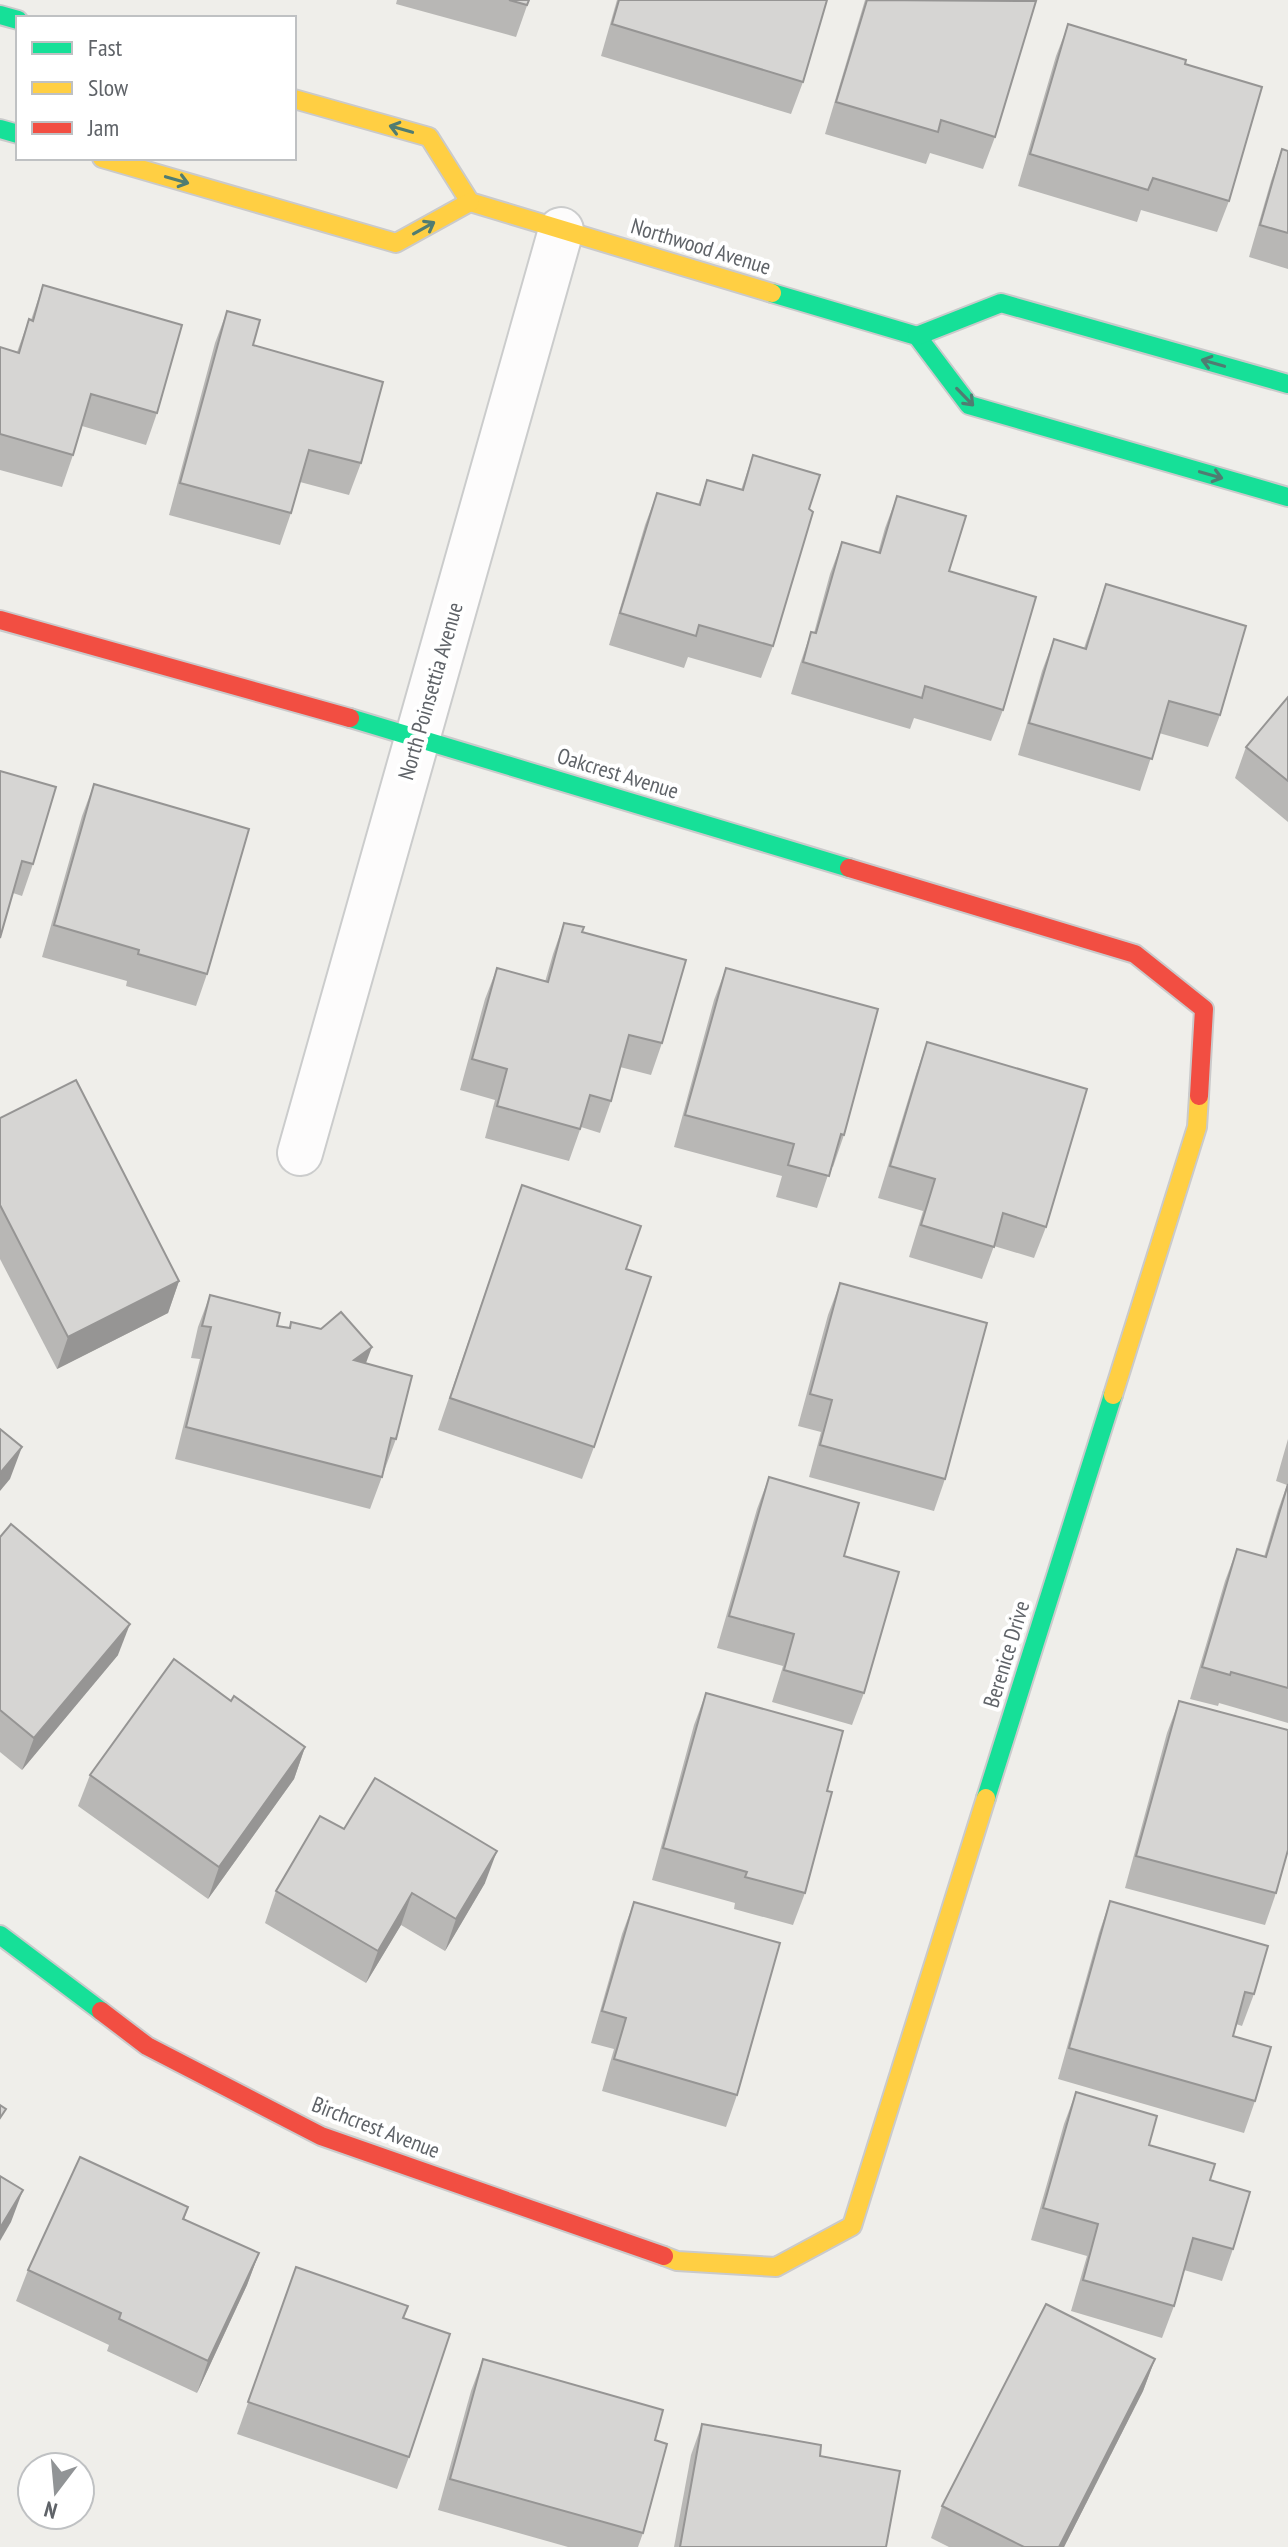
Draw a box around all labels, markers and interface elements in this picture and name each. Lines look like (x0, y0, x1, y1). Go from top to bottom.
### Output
legend (16, 16, 296, 160)
text: Fast (88, 32, 123, 63)
text: Slow (88, 72, 129, 103)
text: Jam (87, 112, 119, 143)
one-way arrow (388, 121, 414, 136)
one-way arrow (163, 173, 189, 188)
street label: Northwood Avenue (628, 211, 774, 281)
one-way arrow (411, 220, 435, 235)
one-way arrow (1201, 355, 1226, 369)
one-way arrow (956, 387, 975, 407)
one-way arrow (1198, 468, 1224, 483)
street label: North Poinsettia Avenue (391, 599, 469, 783)
street label: Oakcrest Avenue (554, 741, 682, 805)
street label: Berenice Drive (977, 1597, 1035, 1711)
street label: Birchcrest Avenue (308, 2090, 444, 2164)
north arrow (16, 2451, 96, 2531)
text: N (41, 2495, 60, 2525)

